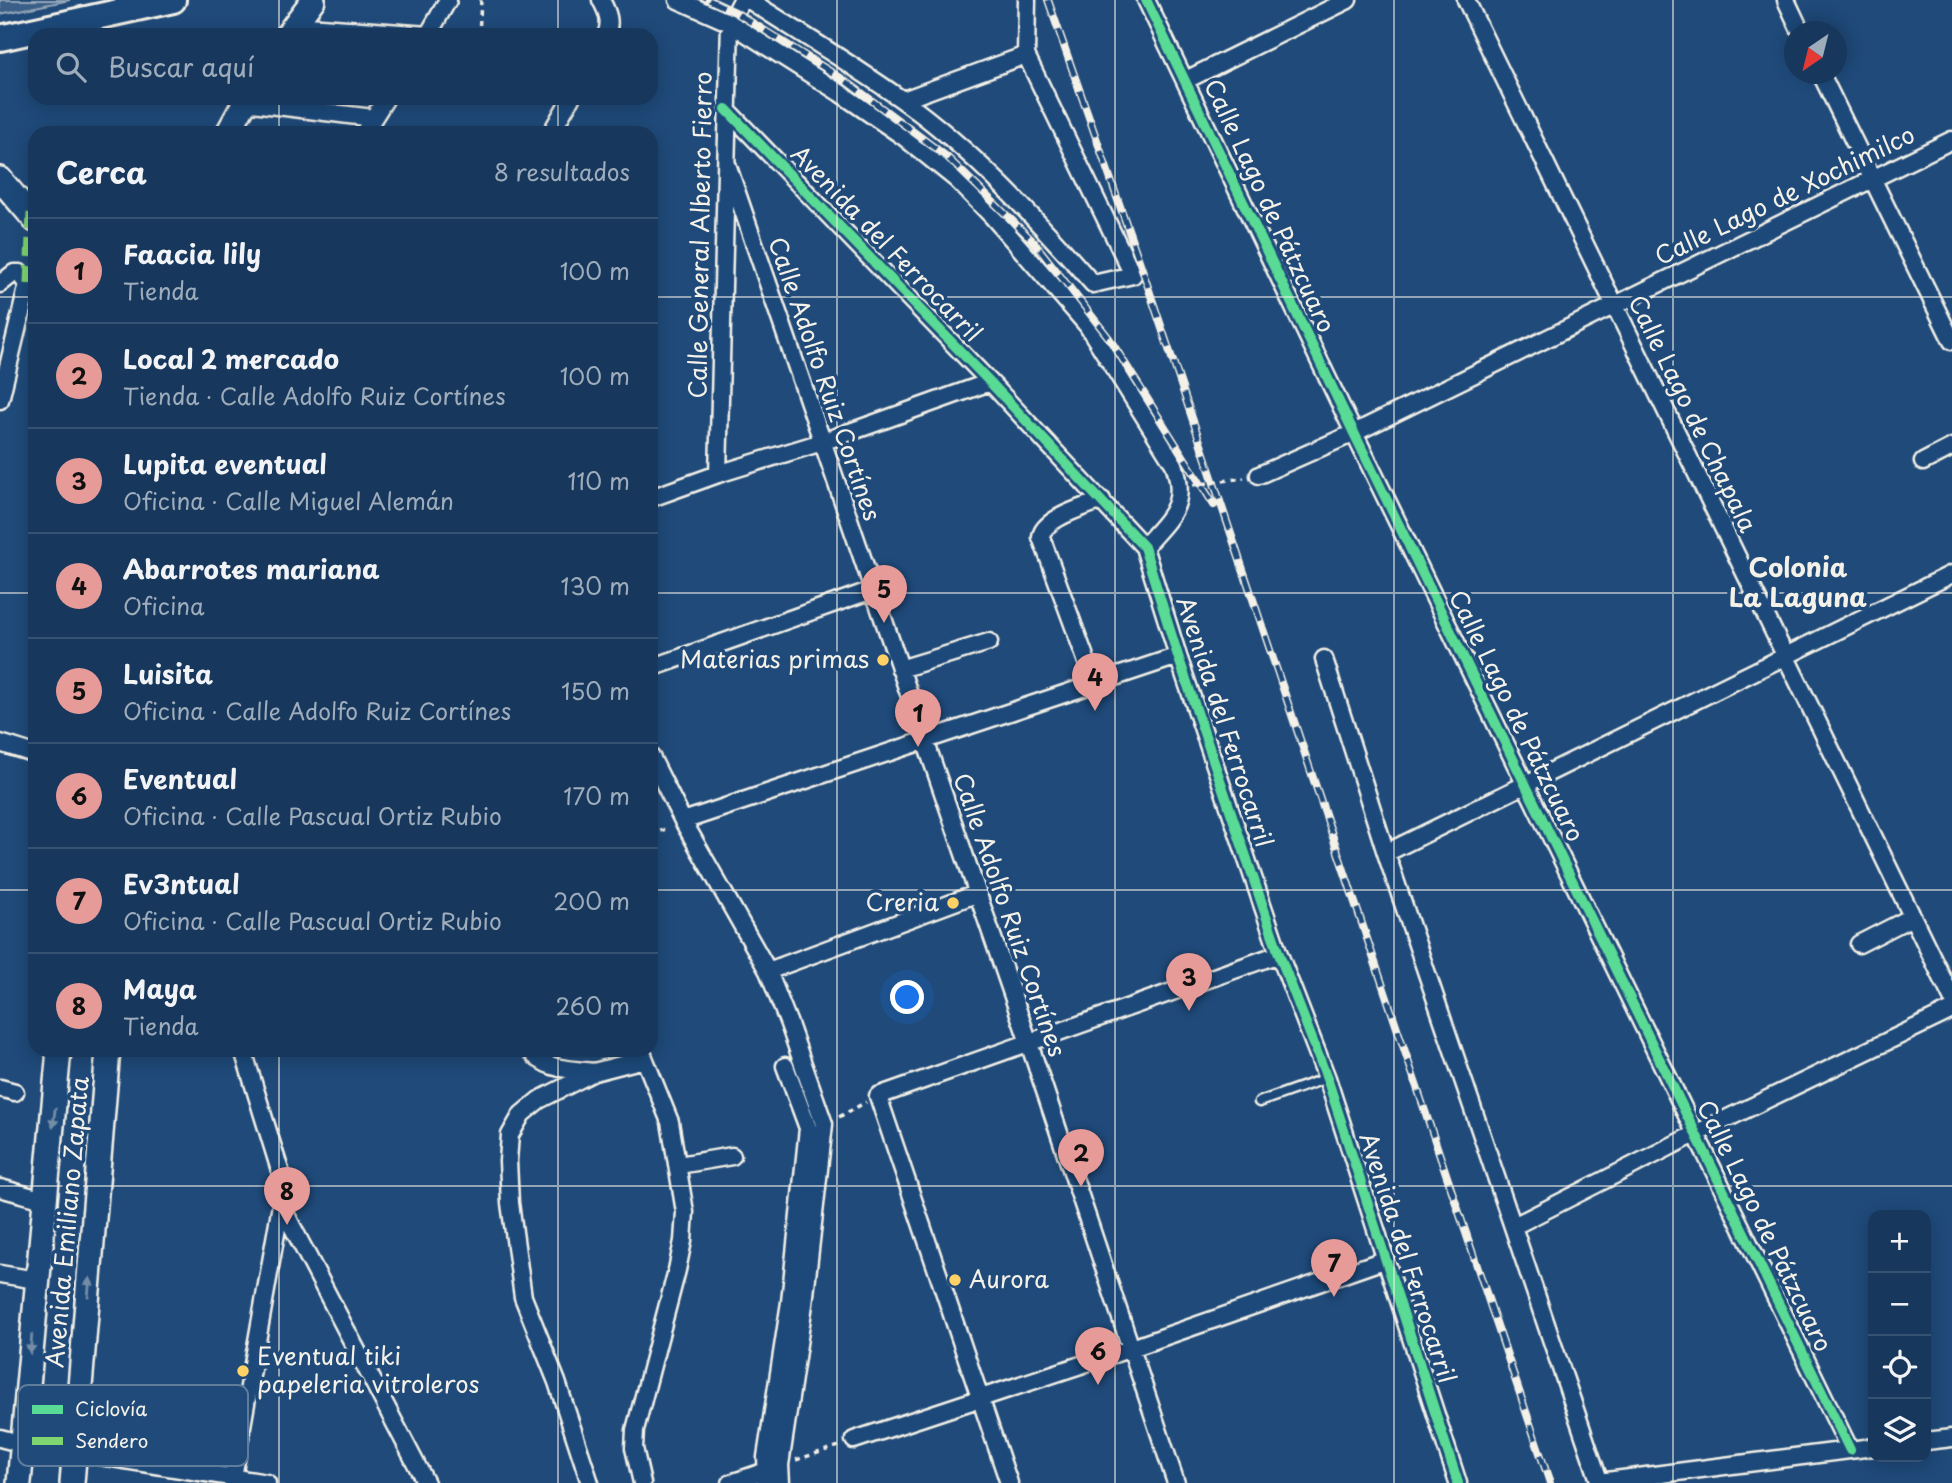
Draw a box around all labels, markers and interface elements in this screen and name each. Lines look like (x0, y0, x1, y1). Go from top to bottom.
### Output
north arrow (1784, 21, 1847, 84)
search box (28, 28, 658, 105)
text: Buscar aquí (108, 47, 254, 86)
icon: search (52, 48, 90, 86)
street label: Calle General Alberto Fierro (678, 71, 720, 399)
street label: Calle Lago de Pátzcuaro (1196, 72, 1345, 338)
street label: Calle Lago de Xochimilco (1648, 115, 1920, 273)
street label: Avenida del Ferrocarril (784, 136, 991, 349)
text: Cerca (56, 149, 147, 194)
text: 8 resultados (494, 154, 630, 189)
street label: Calle Adolfo Ruiz Cortínes (760, 232, 891, 525)
text: Faacia lily (123, 234, 261, 273)
text: 1 (74, 253, 85, 288)
text: 100 m (560, 253, 630, 288)
text: Tienda (123, 273, 199, 308)
street label: Calle Lago de Chapala (1621, 288, 1767, 538)
text: Local 2 mercado (123, 339, 339, 378)
text: 2 (71, 358, 87, 393)
text: 100 m (560, 358, 630, 393)
text: Tienda · Calle Adolfo Ruiz Cortínes (123, 378, 506, 413)
text: Lupita eventual (123, 444, 327, 483)
text: 3 (71, 463, 87, 498)
text: 110 m (568, 463, 630, 498)
text: Oficina · Calle Miguel Alemán (123, 483, 454, 518)
district label: Colonia La Laguna (1729, 547, 1867, 616)
text: Abarrotes mariana (123, 549, 379, 588)
pin: 5 (861, 565, 907, 623)
text: 4 (71, 568, 87, 603)
text: 130 m (560, 568, 630, 603)
street label: Calle Lago de Pátzcuaro (1441, 583, 1595, 847)
text: Oficina (123, 588, 205, 623)
street label: Avenida del Ferrocarril (1168, 591, 1283, 851)
place label: Materias primas (680, 640, 869, 676)
marker: Materias primas (875, 652, 891, 668)
pin: 4 (1072, 653, 1118, 711)
text: Luisita (123, 654, 213, 693)
text: 5 (72, 673, 86, 708)
text: 150 m (561, 673, 630, 708)
pin: 1 (895, 689, 941, 747)
text: Oficina · Calle Adolfo Ruiz Cortínes (123, 693, 511, 728)
text: Eventual (123, 759, 237, 798)
street label: Calle Adolfo Ruiz Cortínes (945, 768, 1076, 1061)
text: 6 (71, 778, 87, 813)
text: 170 m (563, 778, 630, 813)
text: Oficina · Calle Pascual Ortiz Rubio (123, 798, 502, 833)
text: Ev3ntual (123, 864, 239, 903)
text: 7 (72, 883, 86, 918)
text: 200 m (553, 883, 630, 918)
place label: Creria (866, 883, 939, 919)
marker: Creria (945, 895, 961, 911)
text: Oficina · Calle Pascual Ortiz Rubio (123, 903, 502, 938)
pin: 3 (1166, 953, 1212, 1011)
text: Maya (123, 969, 197, 1008)
your location (890, 980, 924, 1014)
text: 8 (72, 988, 86, 1023)
text: 260 m (555, 988, 630, 1023)
text: Tienda (123, 1008, 199, 1043)
street label: Avenida Emiliano Zapata (35, 1075, 97, 1369)
street label: Calle Lago de Pátzcuaro (1689, 1093, 1843, 1357)
one-way arrow (48, 1107, 59, 1129)
street label: Avenida del Ferrocarril (1351, 1127, 1466, 1387)
pin: 2 (1058, 1129, 1104, 1187)
pin: 8 (264, 1167, 310, 1225)
map controls (1868, 1210, 1931, 1462)
button: + (1868, 1210, 1931, 1273)
pin: 7 (1311, 1239, 1357, 1297)
place label: Aurora (969, 1260, 1049, 1296)
marker: Aurora (947, 1272, 963, 1288)
button: − (1868, 1273, 1931, 1336)
one-way arrow (84, 1275, 95, 1297)
pin: 6 (1075, 1327, 1121, 1385)
one-way arrow (25, 1334, 36, 1356)
button: locate (1868, 1336, 1931, 1399)
place label: Eventual tiki papeleria vitroleros (257, 1337, 480, 1401)
marker: Eventual tiki papeleria vitroleros (235, 1363, 251, 1379)
legend (18, 1385, 248, 1466)
text: Ciclovía (75, 1394, 147, 1422)
button: layers (1868, 1399, 1931, 1462)
text: Sendero (75, 1426, 148, 1454)

